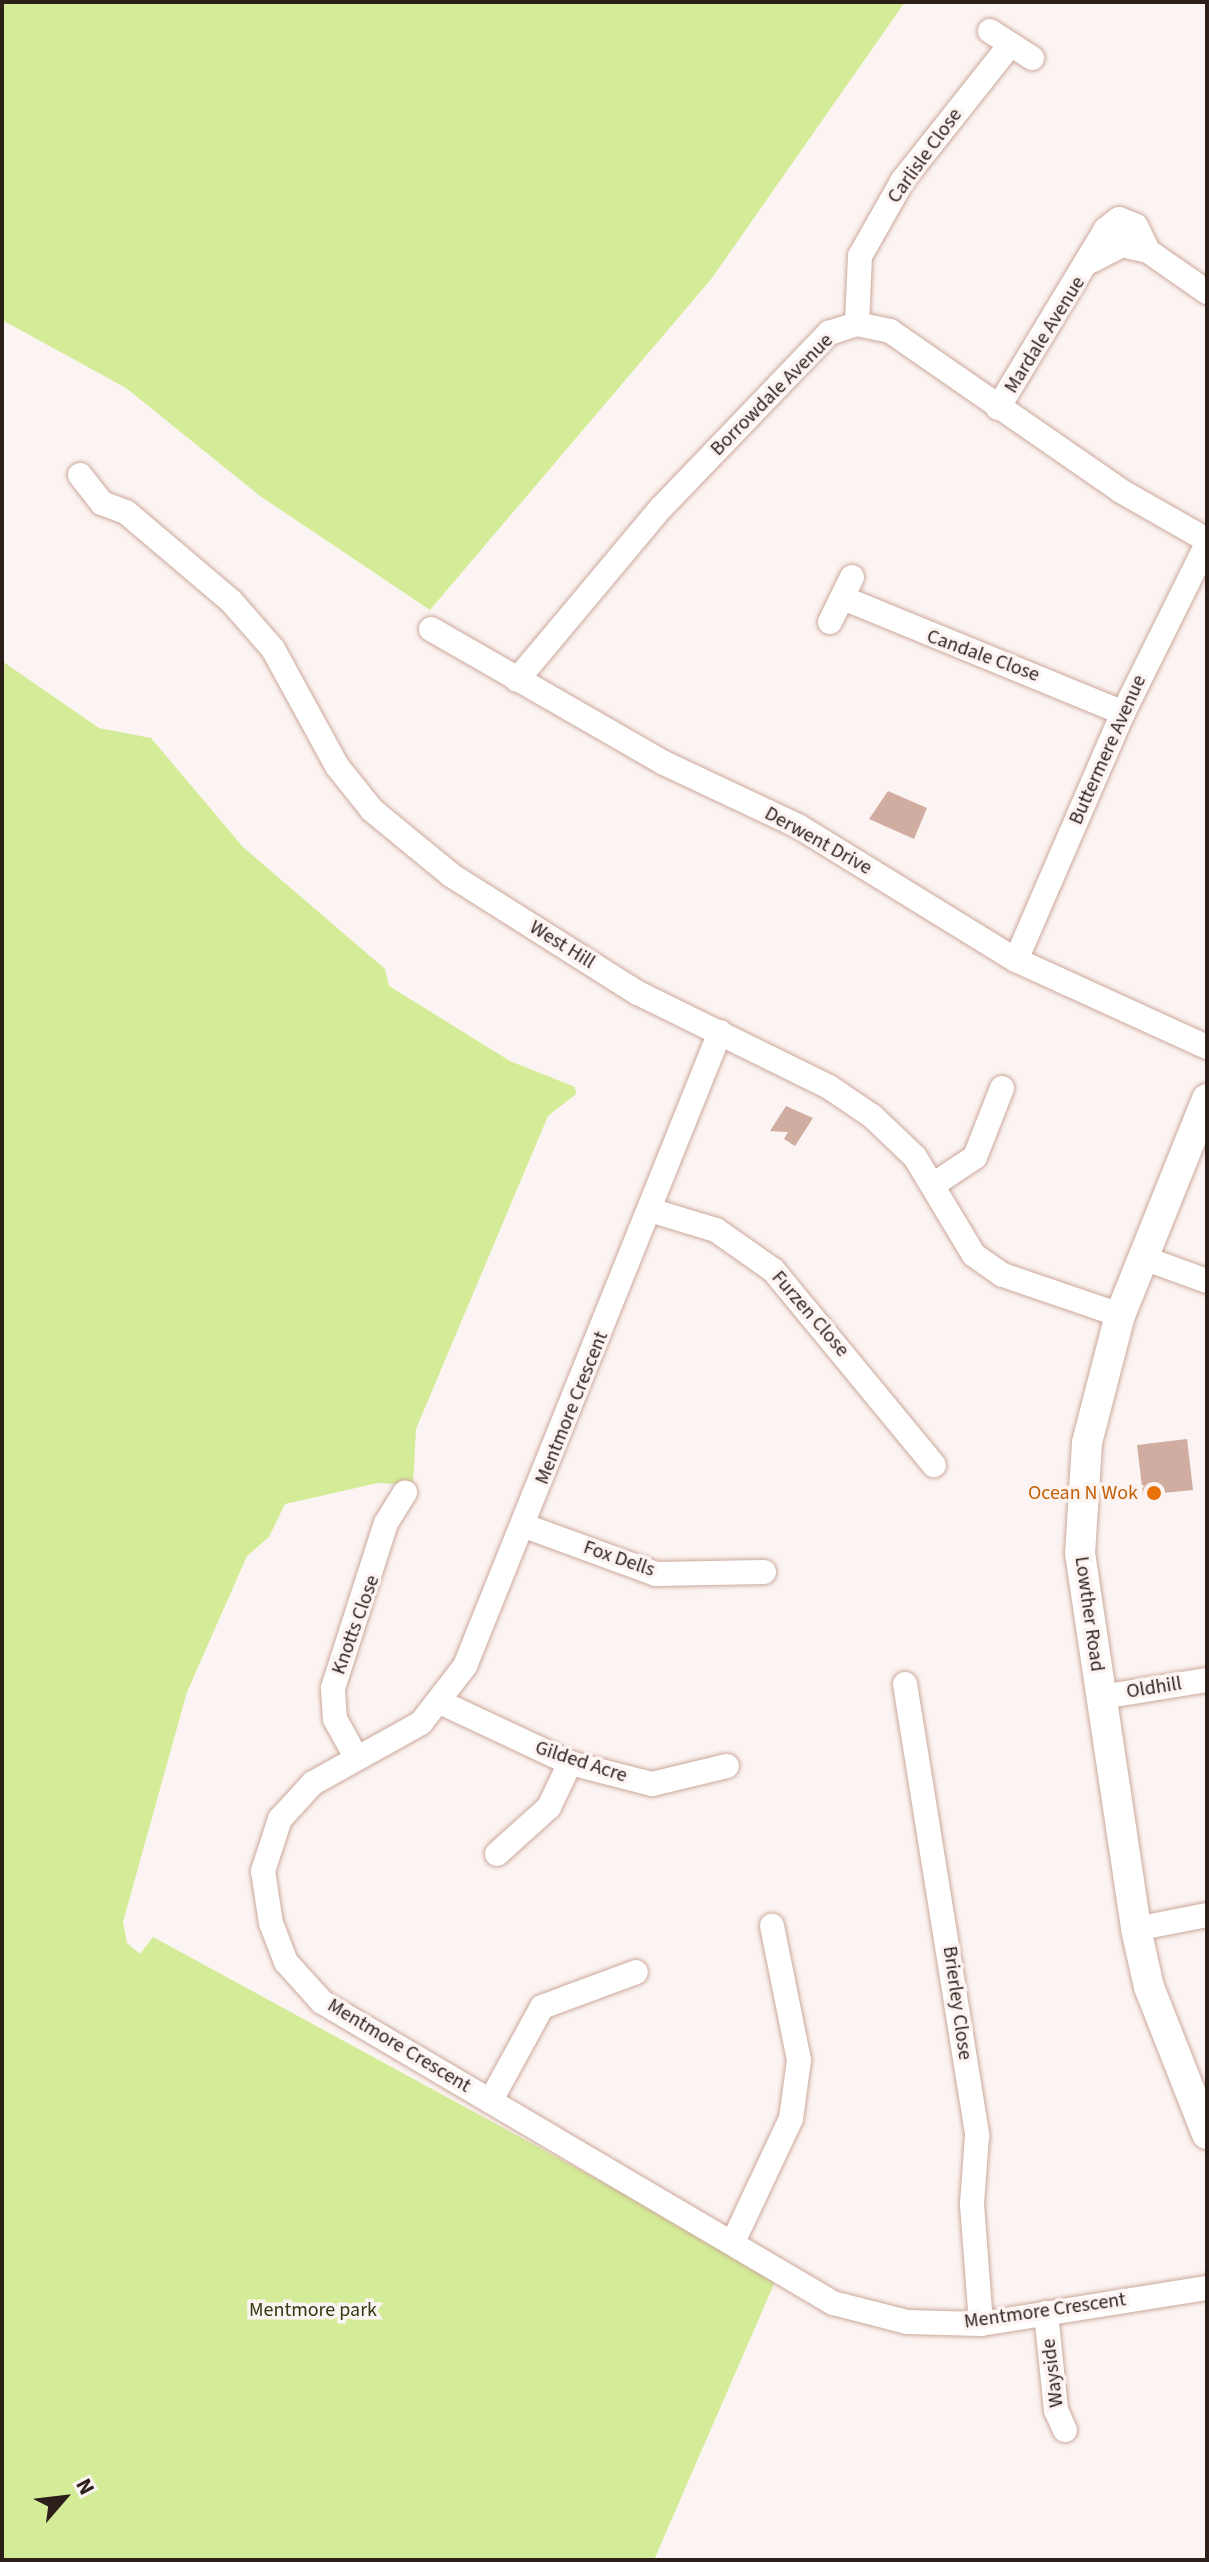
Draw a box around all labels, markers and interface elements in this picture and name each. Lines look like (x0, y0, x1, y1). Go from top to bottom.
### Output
street label: Carlisle Close (883, 104, 967, 208)
street label: Mardale Avenue (1000, 272, 1090, 398)
street label: Borrowdale Avenue (706, 329, 838, 461)
street label: Candale Close (923, 625, 1043, 687)
street label: Buttermere Avenue (1064, 672, 1152, 828)
street label: Derwent Drive (760, 802, 876, 880)
street label: West Hill (525, 916, 599, 974)
street label: Furzen Close (766, 1266, 854, 1362)
street label: Mentmore Crescent (530, 1328, 614, 1488)
place label: Ocean N Wok (1028, 1481, 1138, 1505)
marker: Ocean N Wok (1145, 1484, 1163, 1502)
street label: Fox Dells (580, 1536, 658, 1582)
street label: Lowther Road (1069, 1555, 1109, 1673)
street label: Knotts Close (327, 1572, 385, 1678)
street label: Oldhill (1125, 1672, 1183, 1704)
street label: Gilded Acre (532, 1736, 630, 1788)
street label: Brierley Close (937, 1945, 977, 2061)
street label: Mentmore Crescent (323, 1994, 475, 2098)
street label: Mentmore Crescent (963, 2288, 1127, 2334)
park label: Mentmore park (249, 2298, 377, 2322)
street label: Wayside (1037, 2337, 1069, 2409)
north arrow (24, 2458, 104, 2538)
text: N (68, 2473, 103, 2501)

